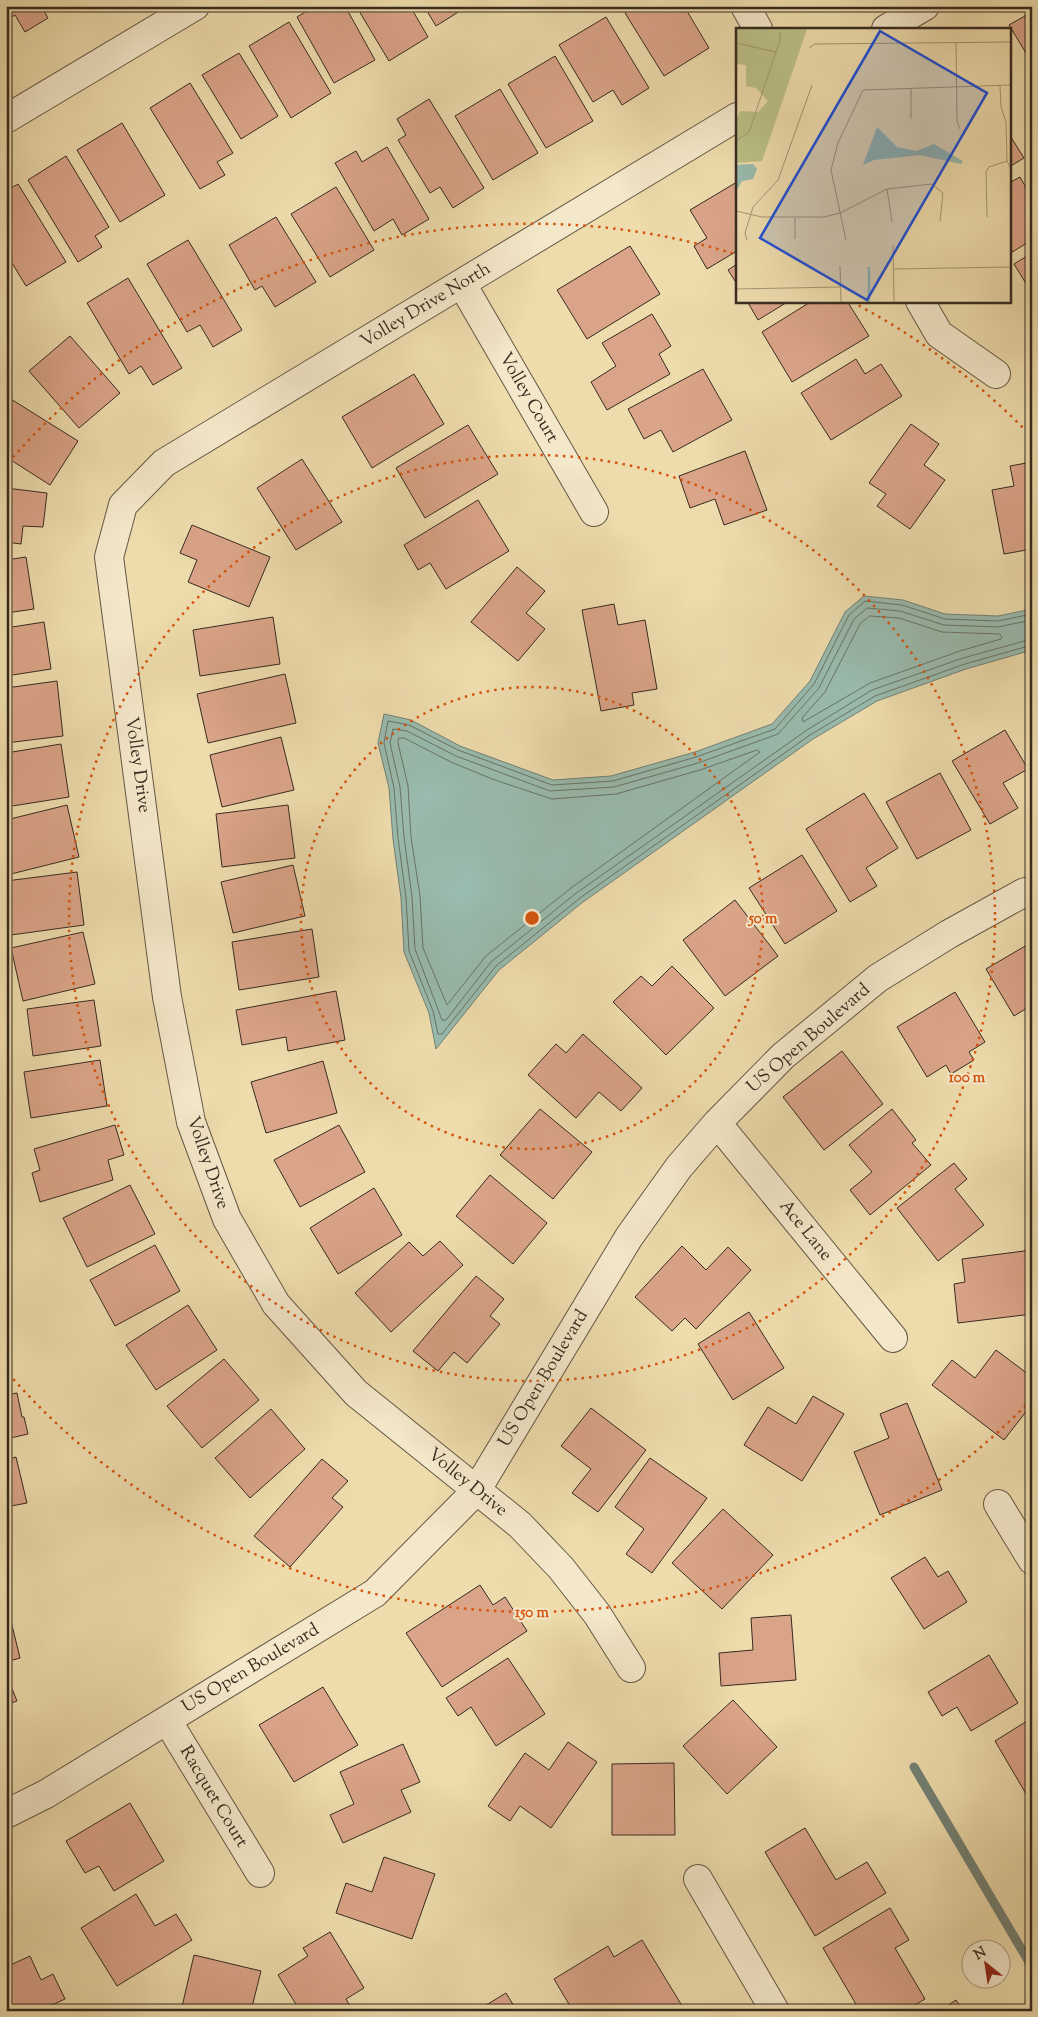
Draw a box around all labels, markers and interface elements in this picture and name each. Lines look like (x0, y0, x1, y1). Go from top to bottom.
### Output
inset map (736, 28, 1010, 302)
street label: Volley Drive North (356, 257, 496, 355)
street label: Volley Court (492, 348, 564, 448)
street label: Volley Drive (117, 715, 157, 815)
centre of rings (523, 909, 541, 927)
text: 50 m (748, 909, 778, 930)
street label: US Open Boulevard (741, 978, 877, 1100)
text: 100 m (949, 1068, 986, 1089)
street label: Volley Drive (179, 1113, 235, 1213)
street label: Ace Lane (772, 1195, 838, 1267)
street label: US Open Boulevard (493, 1305, 595, 1453)
street label: Volley Drive (421, 1442, 513, 1524)
text: 150 m (515, 1603, 549, 1624)
street label: US Open Boulevard (177, 1618, 325, 1720)
street label: Racquet Court (172, 1741, 254, 1853)
north arrow (960, 1940, 1010, 1990)
text: N (971, 1943, 990, 1966)

